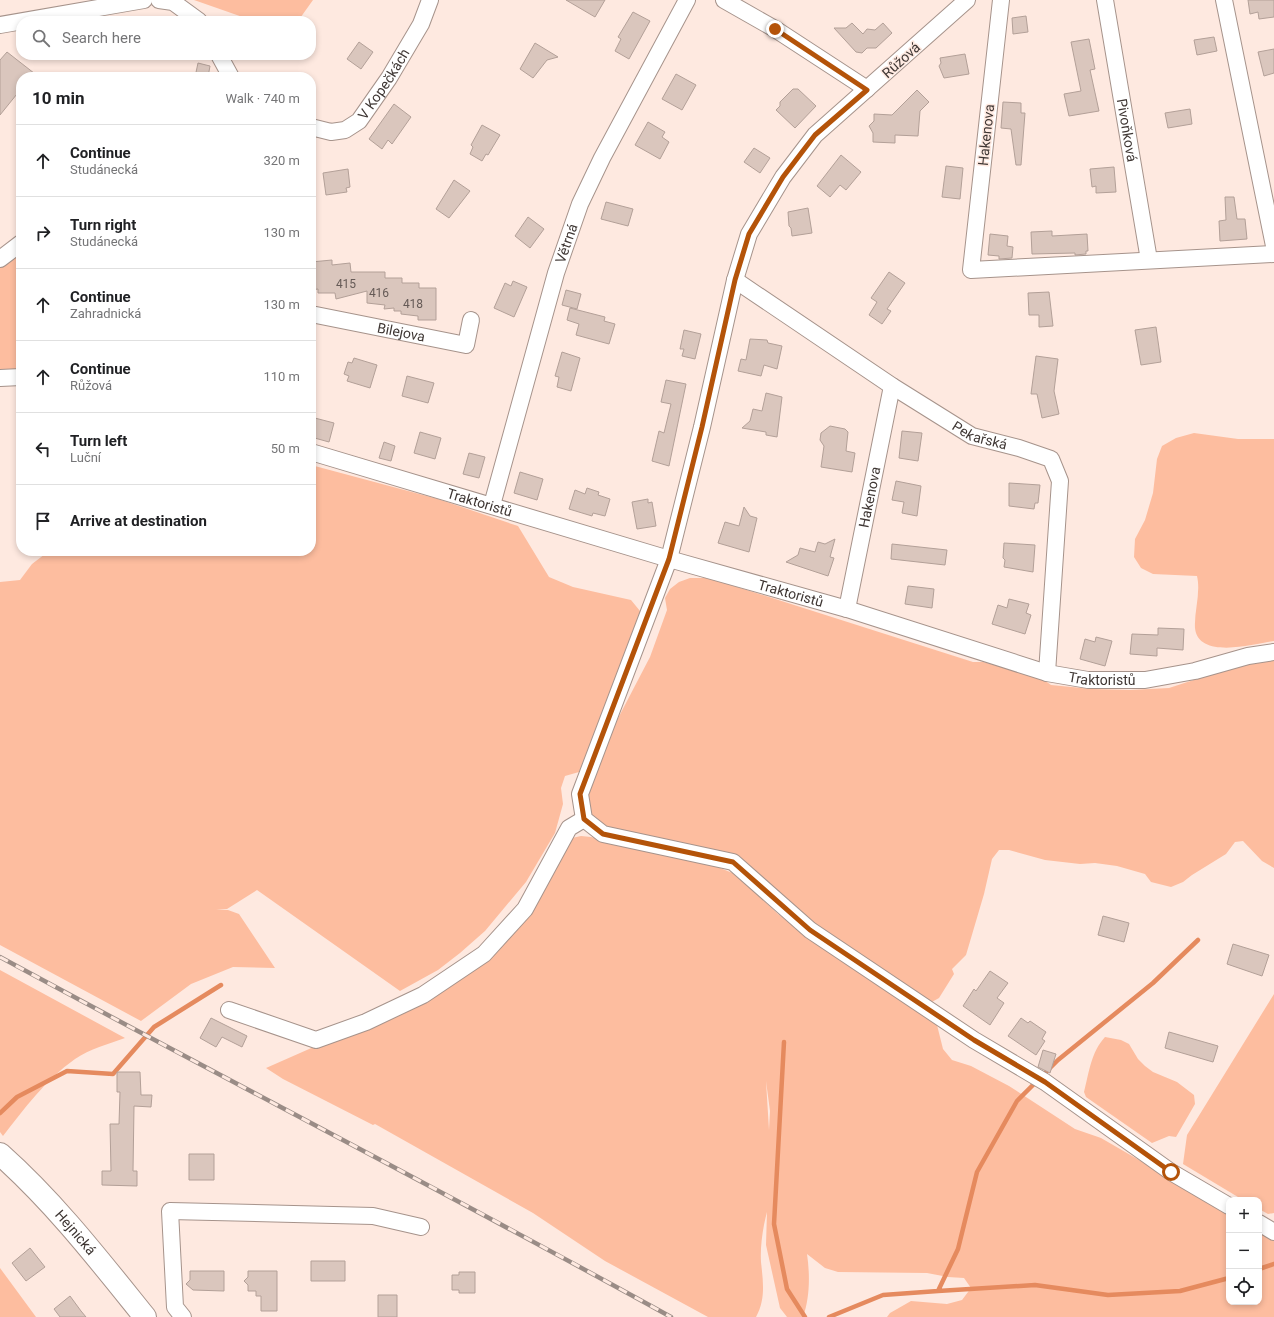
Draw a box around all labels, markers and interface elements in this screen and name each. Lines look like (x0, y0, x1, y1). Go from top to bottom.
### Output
search box (16, 16, 316, 60)
route end (766, 20, 784, 38)
icon: search (30, 27, 52, 49)
text: Search here (62, 29, 141, 47)
street label: Růžová (879, 39, 923, 81)
street label: V Kopečkách (355, 46, 413, 122)
text: 10 min (32, 88, 85, 108)
text: Walk · 740 m (225, 91, 300, 106)
street label: Pivoňková (1114, 97, 1140, 163)
street label: Hakenova (975, 103, 997, 167)
text: Continue (70, 144, 131, 162)
icon: ahead (32, 150, 54, 172)
text: 320 m (263, 153, 300, 168)
text: Studánecká (70, 162, 138, 177)
text: Turn right (70, 216, 136, 234)
icon: right (32, 222, 54, 244)
street label: Větrná (552, 222, 581, 265)
text: 130 m (263, 225, 300, 240)
text: Studánecká (70, 234, 138, 249)
house number: 415 (336, 277, 356, 291)
house number: 416 (369, 286, 389, 300)
text: Continue (70, 288, 131, 306)
icon: ahead (32, 294, 54, 316)
text: 130 m (263, 297, 300, 312)
house number: 418 (403, 297, 423, 311)
text: Zahradnická (70, 306, 141, 321)
street label: Bilejova (376, 319, 427, 345)
text: Continue (70, 360, 131, 378)
icon: ahead (32, 366, 54, 388)
text: 110 m (263, 369, 300, 384)
text: Růžová (70, 378, 112, 393)
street label: Pekařská (949, 418, 1009, 453)
text: Turn left (70, 432, 127, 450)
icon: left (32, 438, 54, 460)
text: 50 m (271, 441, 300, 456)
text: Luční (70, 450, 101, 465)
street label: Hakenova (856, 465, 884, 529)
street label: Traktoristů (445, 485, 514, 520)
icon: arrive (32, 510, 54, 532)
text: Arrive at destination (70, 512, 207, 530)
street label: Traktoristů (756, 576, 825, 610)
street label: Traktoristů (1067, 669, 1135, 688)
route start (1162, 1163, 1180, 1181)
map controls (1226, 1197, 1262, 1305)
button: + (1226, 1197, 1262, 1233)
street label: Hejnická (52, 1207, 99, 1258)
button: − (1226, 1233, 1262, 1269)
button: locate (1226, 1269, 1262, 1305)

